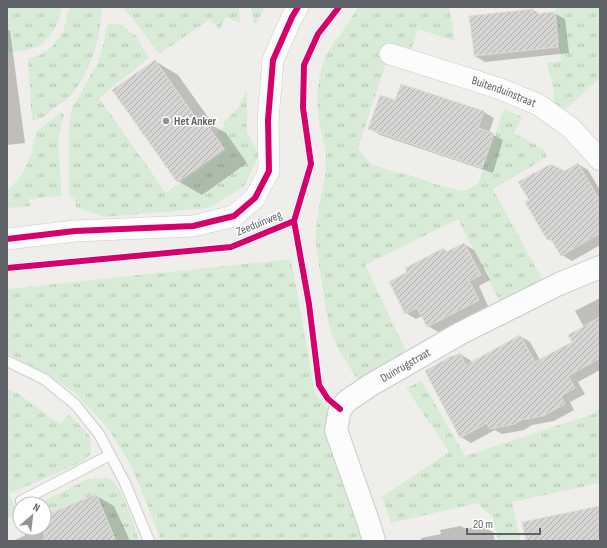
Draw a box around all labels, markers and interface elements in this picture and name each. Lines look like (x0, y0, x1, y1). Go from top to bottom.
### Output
street label: Buitenduinstraat (470, 73, 539, 111)
place label: Het Anker (174, 114, 217, 129)
marker: Het Anker (161, 116, 171, 126)
street label: Zeeduinweg (234, 207, 284, 239)
street label: Duinrugstraat (378, 345, 434, 386)
north arrow (12, 496, 52, 536)
text: N (31, 500, 42, 515)
scale bar (467, 510, 540, 536)
text: 20 m (473, 517, 493, 532)

